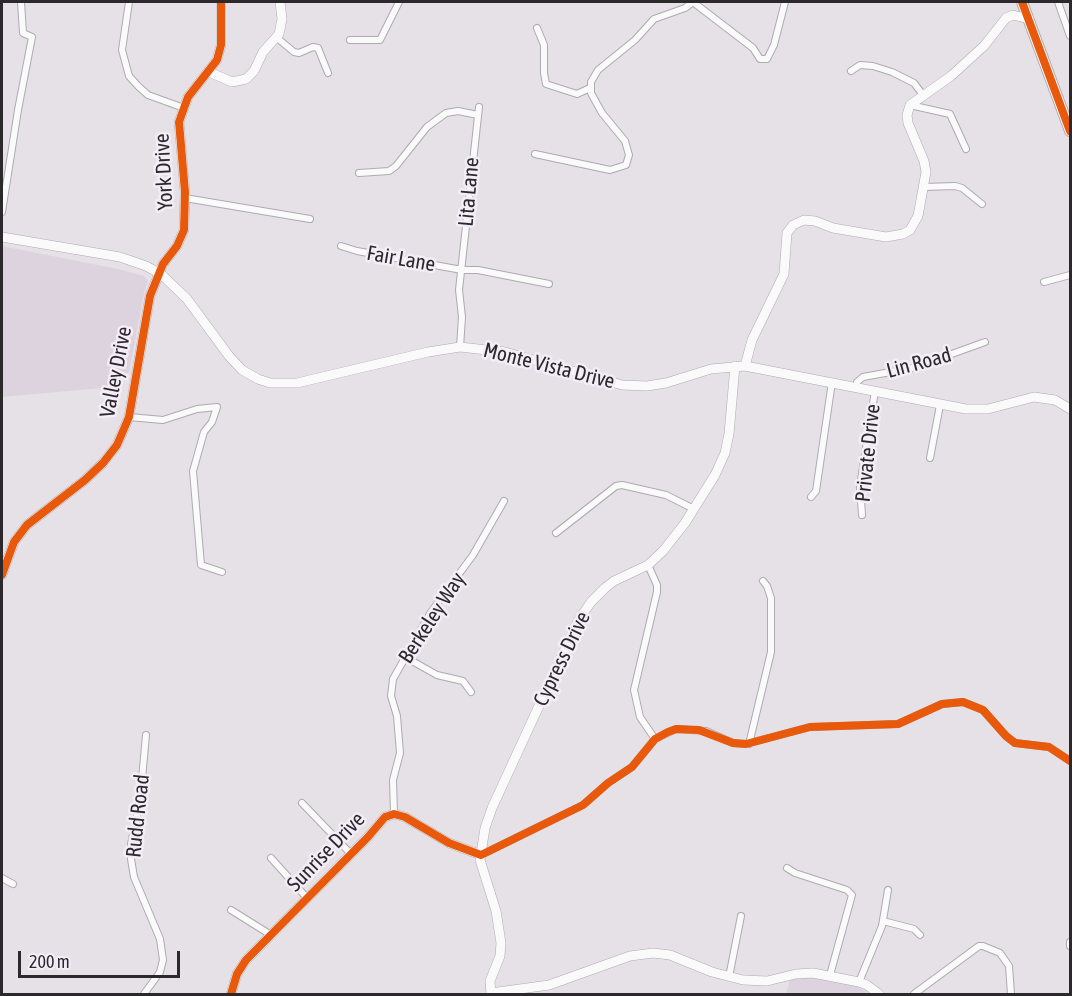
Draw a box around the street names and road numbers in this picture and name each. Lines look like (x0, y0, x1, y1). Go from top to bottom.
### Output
street label: York Drive (149, 133, 179, 211)
street label: Lita Lane (453, 156, 485, 228)
street label: Fair Lane (365, 241, 437, 277)
street label: Valley Drive (95, 324, 137, 420)
street label: Monte Vista Drive (481, 338, 617, 394)
street label: Lin Road (884, 342, 954, 384)
street label: Private Drive (850, 403, 886, 503)
street label: Berkeley Way (393, 568, 471, 668)
street label: Cypress Drive (528, 608, 596, 710)
street label: Rudd Road (121, 773, 155, 859)
street label: Sunrise Drive (282, 807, 370, 897)

